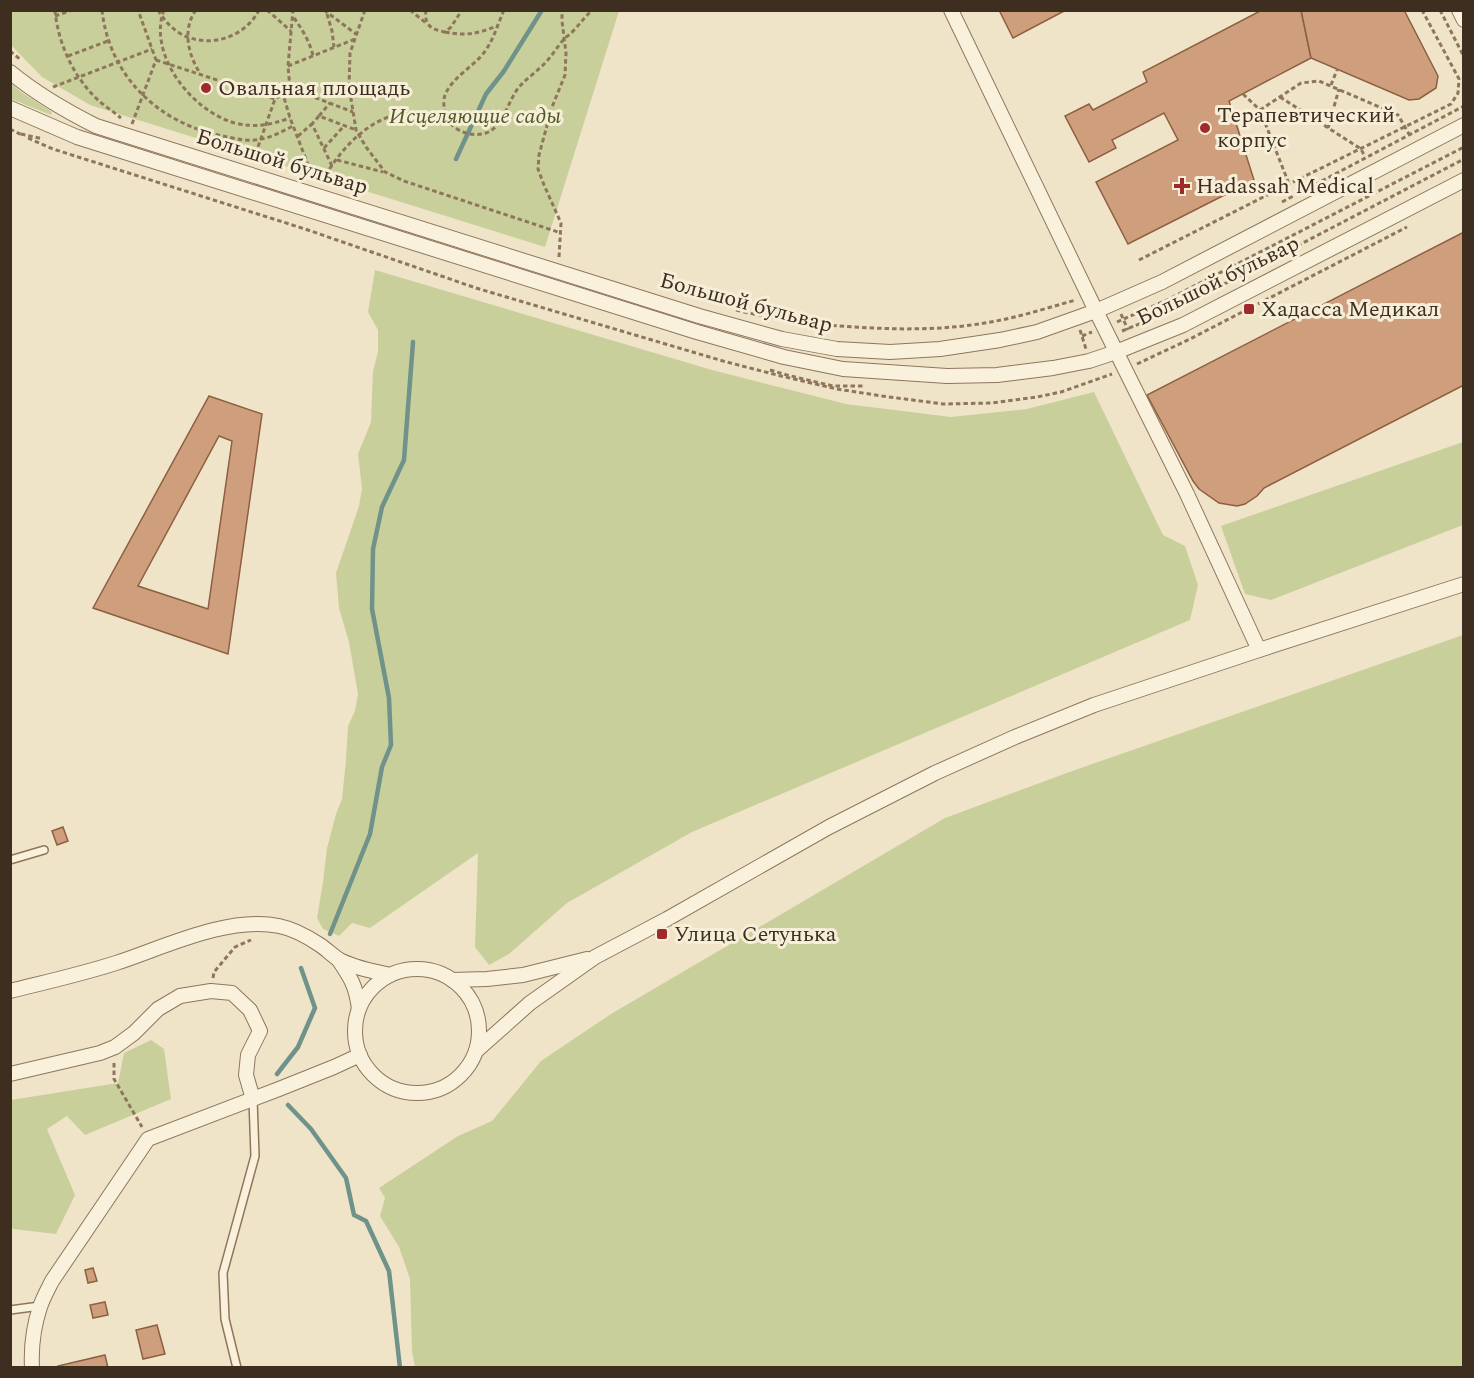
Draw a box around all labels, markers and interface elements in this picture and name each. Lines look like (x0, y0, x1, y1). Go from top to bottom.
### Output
place label: Овальная площадь (218, 72, 410, 105)
marker: Овальная площадь (199, 81, 213, 95)
place label: Терапевтический корпус (1217, 99, 1395, 157)
park label: Исцеляющие сады (389, 100, 561, 133)
street label: Большой бульвар (192, 120, 372, 204)
marker: Терапевтический корпус (1198, 121, 1212, 135)
place label: Hadassah Medical (1196, 170, 1374, 203)
marker: Hadassah Medical (1173, 177, 1191, 195)
street label: Большой бульвар (1131, 227, 1305, 335)
street label: Большой бульвар (656, 264, 836, 342)
place label: Хадасса Медикал (1261, 293, 1439, 326)
marker: Хадасса Медикал (1242, 302, 1256, 316)
place label: Улица Сетунька (674, 918, 837, 951)
marker: Улица Сетунька (655, 927, 669, 941)

